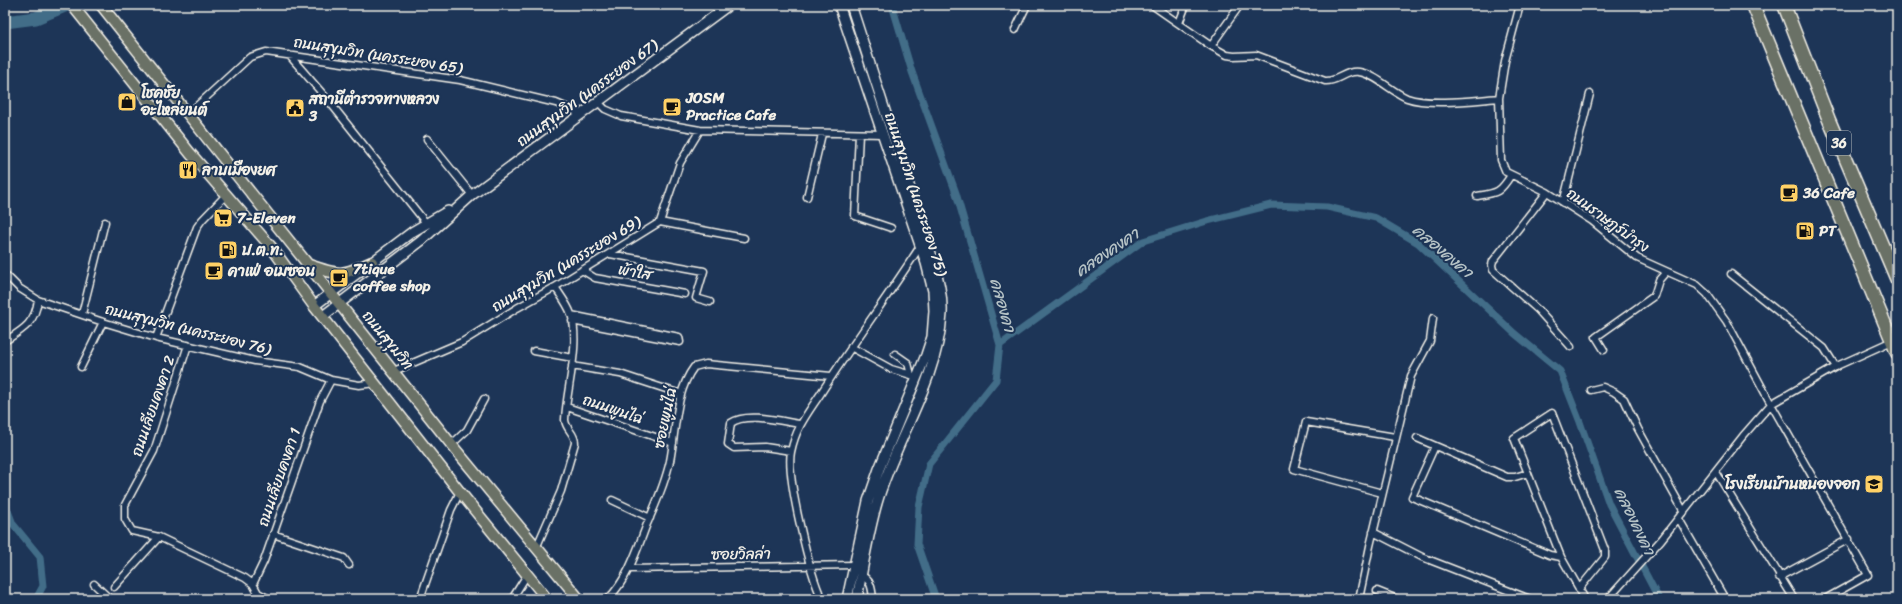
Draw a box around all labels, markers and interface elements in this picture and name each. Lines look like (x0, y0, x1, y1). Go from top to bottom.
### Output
street label: ถนนสุขุมวิท (นครระยอง 65) (292, 29, 465, 81)
street label: ถนนสุขุมวิท (นครระยอง 67) (511, 32, 664, 154)
place label: โชคชัย อะไหล่ยนต์ (140, 80, 210, 123)
place label: JOSM Practice Cafe (685, 85, 776, 128)
place label: สถานีตำรวจทางหลวง 3 (308, 86, 439, 129)
shop icon: โชคชัย อะไหล่ยนต์ (116, 91, 138, 113)
cafe icon: JOSM Practice Cafe (661, 96, 683, 118)
public building icon: สถานีตำรวจทางหลวง 3 (284, 97, 306, 119)
street label: ถนนสุขุมวิท (นครระยอง 75) (877, 109, 955, 280)
road number: 36 (1827, 131, 1851, 155)
place label: ลาบเมืองยศ (201, 157, 278, 183)
restaurant icon: ลาบเมืองยศ (177, 159, 199, 181)
place label: 36 Cafe (1802, 180, 1855, 206)
street label: ถนนราษฎร์บำรุง (1561, 181, 1655, 259)
cafe icon: 36 Cafe (1778, 182, 1800, 204)
place label: 7-Eleven (237, 205, 297, 231)
supermarket icon: 7-Eleven (212, 207, 234, 229)
street label: ถนนสุขุมวิท (นครระยอง 69) (486, 209, 646, 319)
water label: คลองคงคา (1406, 217, 1481, 286)
place label: PT (1819, 218, 1837, 244)
water label: คลองคงคา (1069, 219, 1146, 284)
fuel station icon: PT (1794, 220, 1816, 242)
place label: ป.ต.ท. (241, 237, 284, 263)
fuel station icon: ป.ต.ท. (217, 239, 239, 261)
place label: 7tique coffee shop (352, 256, 431, 299)
street label: พ้าใส (616, 256, 656, 288)
place label: คาเฟ่ อเมซอน (227, 258, 316, 284)
cafe icon: คาเฟ่ อเมซอน (203, 260, 225, 282)
cafe icon: 7tique coffee shop (328, 267, 350, 289)
water label: คลองคา (981, 275, 1025, 337)
street label: ถนนสุขุมวิท (นครระยอง 76) (102, 296, 274, 362)
street label: ถนนสุขุมวิท (356, 304, 420, 376)
street label: ถนนเลียบคงคา 2 (124, 352, 183, 460)
street label: ซอยพูนไฉ่ (646, 384, 684, 451)
street label: ถนนพูนไฉ่ (579, 387, 648, 432)
street label: ถนนเลียบคงคา 1 (250, 424, 308, 530)
place label: โรงเรียนบ้านหนองจอก (1725, 471, 1860, 497)
school or university icon: โรงเรียนบ้านหนองจอก (1863, 473, 1885, 495)
water label: คลองคงคา (1606, 482, 1665, 561)
street label: ซอยวิลล่า (711, 540, 771, 568)

